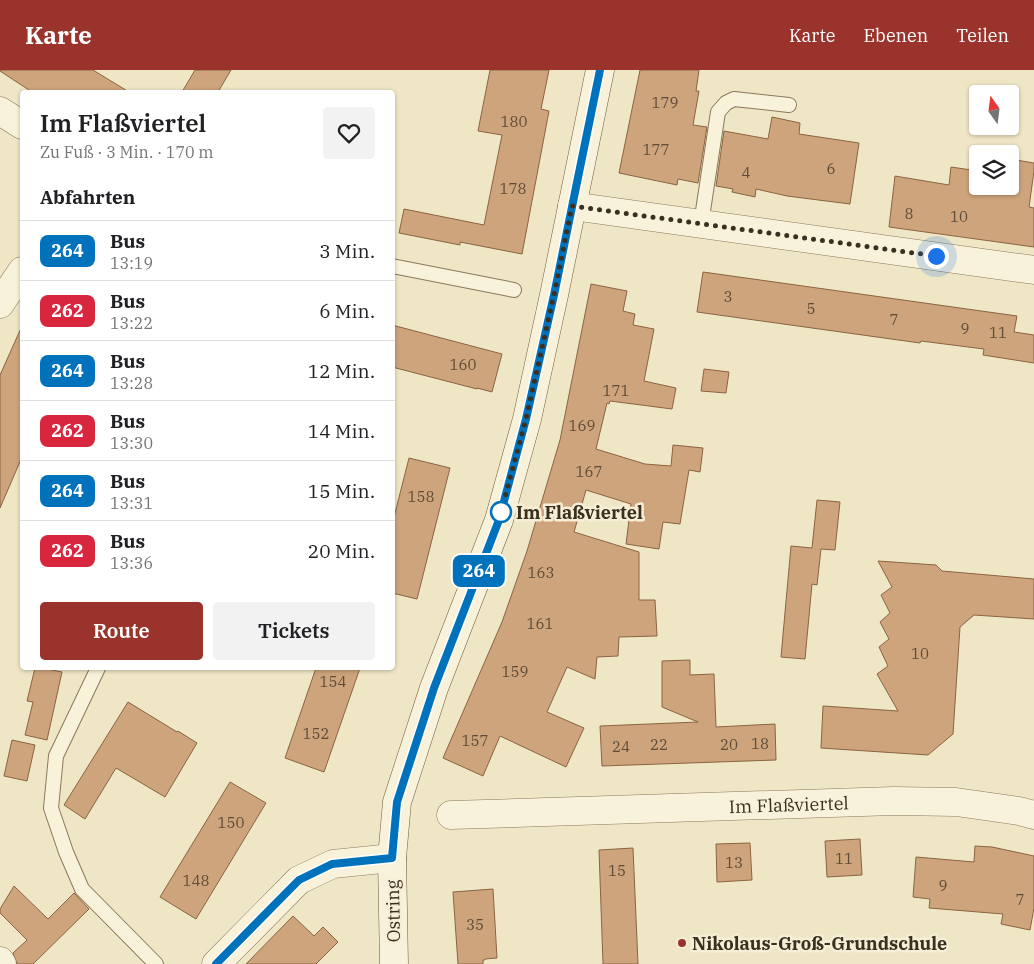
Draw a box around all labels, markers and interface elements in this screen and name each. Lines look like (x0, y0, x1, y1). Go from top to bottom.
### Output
text: Karte (25, 19, 92, 51)
text: Karte (789, 24, 835, 47)
text: Ebenen (863, 24, 928, 47)
text: Teilen (956, 24, 1009, 47)
north arrow (969, 85, 1019, 135)
map controls (969, 85, 1019, 195)
house number: 179 (651, 93, 679, 112)
text: Im Flaßviertel (40, 107, 206, 139)
button: heart (323, 107, 375, 159)
house number: 180 (500, 112, 528, 131)
house number: 177 (642, 140, 670, 159)
text: Zu Fuß · 3 Min. · 170 m (40, 142, 214, 162)
button: layers (969, 145, 1019, 195)
house number: 6 (826, 159, 836, 178)
house number: 4 (741, 163, 751, 182)
house number: 178 (499, 179, 527, 198)
text: Abfahrten (40, 185, 135, 209)
house number: 8 (904, 204, 914, 223)
house number: 10 (950, 207, 968, 226)
text: Bus (110, 229, 145, 253)
text: 264 (51, 239, 84, 262)
text: 3 Min. (319, 239, 375, 263)
your location (924, 244, 949, 269)
text: 13:19 (110, 253, 153, 273)
house number: 3 (723, 287, 733, 306)
text: Bus (110, 289, 145, 313)
text: 262 (51, 299, 84, 322)
text: 6 Min. (319, 299, 375, 323)
house number: 5 (806, 299, 816, 318)
house number: 7 (889, 310, 899, 329)
text: 13:22 (110, 313, 153, 333)
house number: 9 (960, 319, 970, 338)
house number: 11 (989, 323, 1007, 342)
text: Bus (110, 349, 145, 373)
house number: 160 (449, 355, 477, 374)
text: 264 (51, 359, 84, 382)
text: 12 Min. (308, 359, 375, 383)
text: 13:28 (110, 373, 153, 393)
house number: 171 (602, 381, 630, 400)
text: Bus (110, 409, 145, 433)
house number: 169 (568, 416, 596, 435)
text: 262 (51, 419, 84, 442)
text: 14 Min. (308, 419, 375, 443)
text: 13:30 (110, 433, 153, 453)
house number: 167 (575, 462, 603, 481)
text: Bus (110, 469, 145, 493)
text: 264 (51, 479, 84, 502)
text: 15 Min. (308, 479, 375, 503)
house number: 158 (407, 487, 435, 506)
text: 13:31 (110, 493, 153, 513)
marker: Im Flaßviertel (490, 501, 512, 523)
place label: Im Flaßviertel (516, 501, 643, 524)
text: Bus (110, 529, 145, 553)
text: 262 (51, 539, 84, 562)
text: 20 Min. (308, 539, 375, 563)
text: 13:36 (110, 553, 153, 573)
line badge: 264 (450, 555, 508, 587)
text: 264 (463, 559, 495, 582)
house number: 163 (527, 563, 555, 582)
button: Route (40, 602, 203, 660)
button: Tickets (213, 602, 375, 660)
house number: 161 (526, 614, 554, 633)
house number: 10 (911, 644, 929, 663)
house number: 159 (501, 662, 529, 681)
house number: 154 (319, 672, 347, 691)
house number: 152 (302, 724, 330, 743)
house number: 157 (461, 731, 489, 750)
house number: 18 (751, 734, 769, 753)
house number: 22 (650, 735, 668, 754)
house number: 20 (720, 735, 738, 754)
house number: 24 (612, 737, 630, 756)
street label: Im Flaßviertel (729, 791, 849, 818)
house number: 150 (217, 813, 245, 832)
house number: 11 (835, 849, 853, 868)
house number: 13 (725, 853, 743, 872)
house number: 15 (608, 861, 626, 880)
house number: 148 (182, 871, 210, 890)
house number: 9 (938, 876, 948, 895)
street label: Ostring (381, 879, 405, 943)
house number: 7 (1015, 890, 1025, 909)
house number: 35 (466, 915, 484, 934)
place label: Nikolaus-Groß-Grundschule (692, 932, 947, 955)
marker: Nikolaus-Groß-Grundschule (676, 937, 688, 949)

